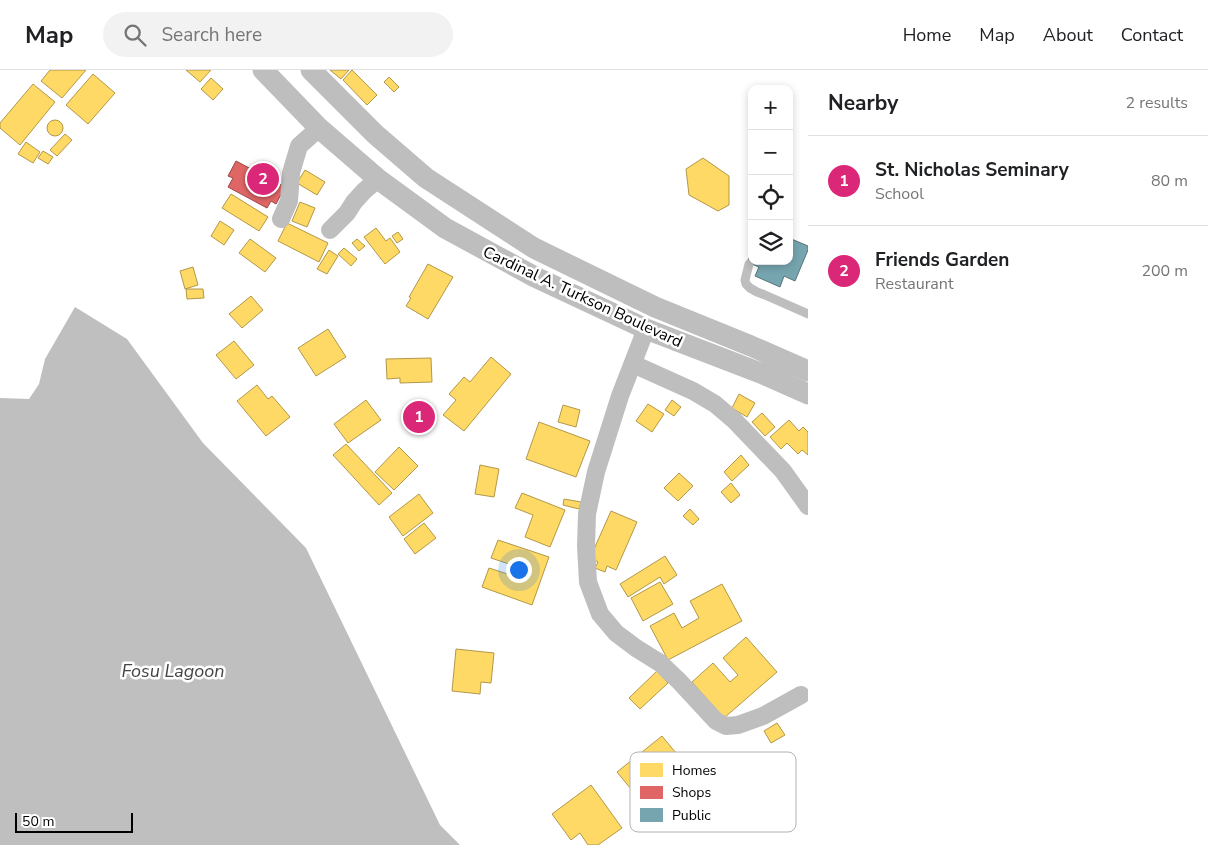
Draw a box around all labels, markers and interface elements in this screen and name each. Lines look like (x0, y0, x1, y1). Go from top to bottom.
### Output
search box (103, 12, 453, 57)
text: Map (25, 19, 73, 51)
icon: search (121, 21, 149, 49)
text: Search here (161, 22, 262, 48)
text: Home (903, 23, 951, 47)
text: Map (979, 23, 1015, 47)
text: About (1043, 23, 1093, 47)
text: Contact (1121, 23, 1183, 47)
map controls (748, 85, 793, 265)
button: + (748, 85, 793, 130)
text: Nearby (828, 89, 898, 117)
text: 2 results (1126, 92, 1188, 114)
button: − (748, 130, 793, 175)
text: St. Nicholas Seminary (875, 157, 1069, 183)
pin: 2 (247, 160, 279, 198)
text: 1 (839, 170, 849, 192)
text: 80 m (1151, 170, 1188, 192)
button: locate (748, 175, 793, 220)
text: School (875, 183, 924, 205)
button: layers (748, 220, 793, 265)
street label: Cardinal A. Turkson Boulevard (479, 241, 686, 353)
text: Friends Garden (875, 247, 1009, 273)
text: 2 (839, 260, 849, 282)
text: 200 m (1141, 260, 1188, 282)
text: Restaurant (875, 273, 954, 295)
pin: 1 (403, 398, 435, 436)
your location (506, 557, 532, 583)
water label: Fosu Lagoon (121, 659, 225, 683)
legend (630, 752, 796, 832)
text: Homes (672, 761, 717, 780)
text: Shops (672, 783, 712, 802)
text: Public (672, 806, 711, 825)
scale bar (15, 810, 132, 833)
text: 50 m (22, 812, 54, 831)

